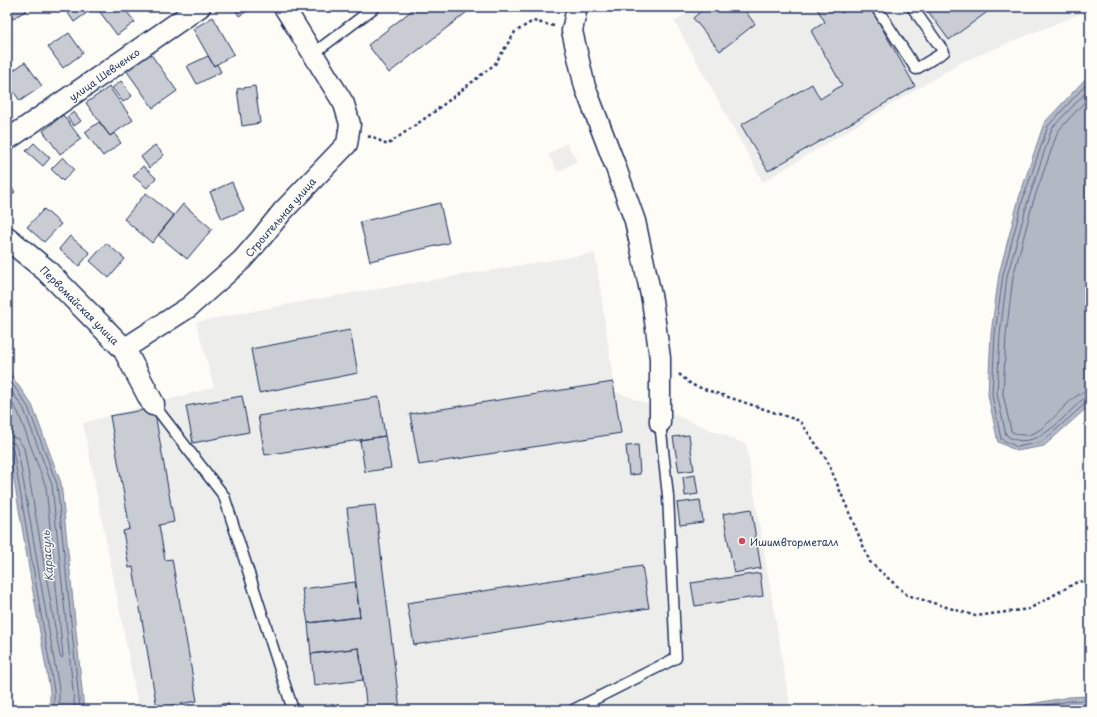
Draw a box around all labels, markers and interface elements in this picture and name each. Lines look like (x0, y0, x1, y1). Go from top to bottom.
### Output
street label: улица Шевченко (66, 44, 143, 104)
street label: Строительная улица (241, 173, 319, 260)
street label: Первомайская улица (37, 262, 123, 348)
water label: Карасуль (37, 529, 57, 582)
place label: Ишимвторметалл (750, 534, 839, 549)
marker: Ишимвторметалл (737, 536, 747, 546)

